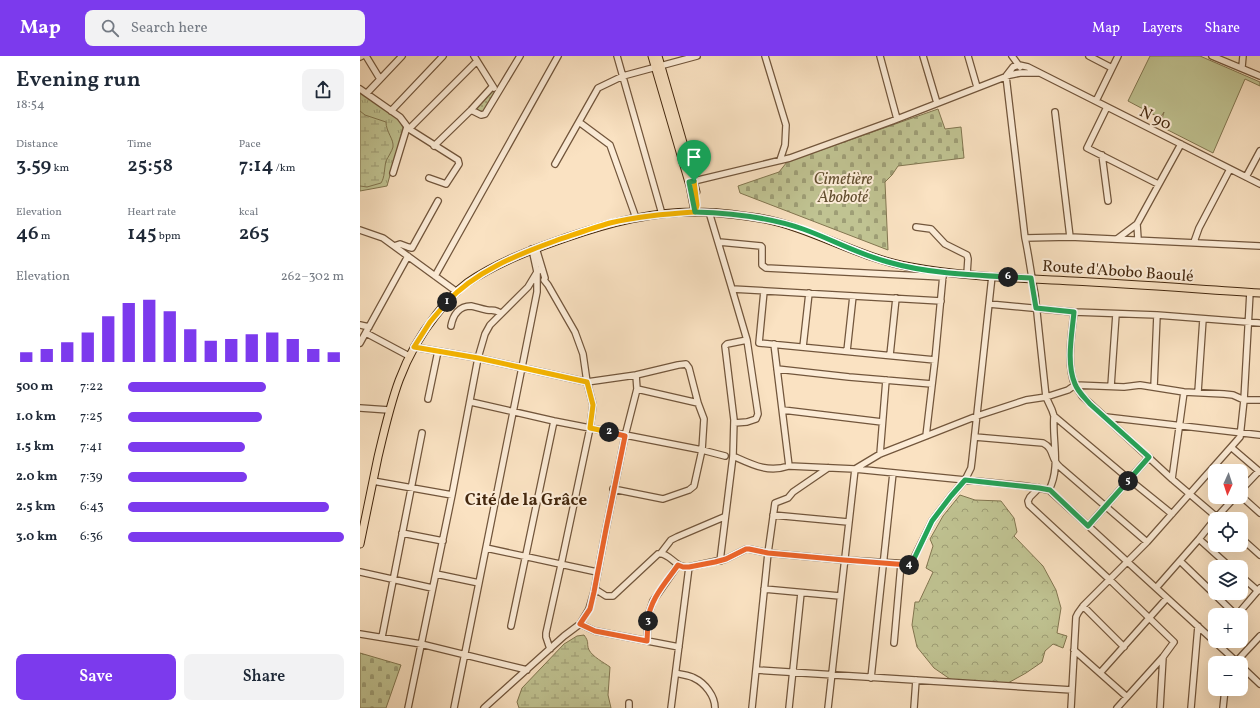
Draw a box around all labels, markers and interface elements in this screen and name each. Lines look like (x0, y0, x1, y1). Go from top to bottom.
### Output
search box (85, 10, 365, 46)
text: Map (20, 15, 61, 41)
icon: search (99, 17, 121, 39)
text: Search here (131, 18, 208, 39)
text: Map (1092, 19, 1120, 38)
text: Layers (1142, 19, 1182, 38)
text: Share (1204, 19, 1240, 38)
text: Evening run (16, 65, 141, 96)
button: share (302, 69, 344, 111)
text: 18:54 (16, 96, 45, 114)
street label: N 90 (1135, 101, 1175, 136)
text: Distance (16, 137, 58, 152)
text: Time (127, 137, 151, 152)
text: Pace (239, 137, 261, 152)
pin (677, 140, 711, 181)
icon: arrive (683, 146, 705, 168)
text: 3.59 (16, 152, 51, 180)
text: 25:58 (127, 152, 173, 180)
text: 7:14 (239, 152, 274, 180)
text: km (51, 161, 69, 176)
text: /km (274, 161, 296, 176)
park label: Cimetière Aboboté (814, 169, 872, 209)
text: Elevation (16, 205, 62, 220)
text: Heart rate (127, 205, 176, 220)
text: kcal (239, 205, 258, 220)
text: 46 (16, 220, 39, 248)
text: 145 (127, 220, 157, 248)
text: 265 (239, 220, 269, 248)
text: m (39, 229, 51, 244)
text: bpm (157, 229, 181, 244)
street label: Route d'Abobo Baoulé (1041, 256, 1194, 288)
pin: 6 (998, 267, 1018, 287)
text: Elevation (16, 268, 70, 286)
text: 262–302 m (281, 268, 344, 286)
text: 6 (1005, 269, 1011, 284)
pin: 1 (437, 292, 457, 312)
text: 1 (445, 294, 449, 309)
text: 500 m (16, 378, 53, 396)
text: 7:22 (80, 378, 103, 396)
text: 1.0 km (16, 408, 56, 426)
text: 7:25 (80, 408, 103, 426)
pin: 2 (599, 422, 619, 442)
text: 2 (606, 424, 612, 439)
text: 1.5 km (16, 438, 54, 456)
text: 7:41 (80, 438, 102, 456)
north arrow (1208, 464, 1248, 504)
map controls (1208, 464, 1248, 696)
text: 2.0 km (16, 468, 58, 486)
text: 7:39 (80, 468, 103, 486)
pin: 5 (1118, 471, 1138, 491)
text: 5 (1125, 473, 1131, 488)
district label: Cité de la Grâce (465, 489, 587, 512)
text: 2.5 km (16, 498, 56, 516)
text: 6:43 (80, 498, 104, 516)
button: locate (1208, 512, 1248, 552)
text: 3.0 km (16, 528, 57, 546)
text: 6:36 (80, 528, 103, 546)
pin: 4 (899, 555, 919, 575)
text: 4 (906, 557, 912, 572)
button: layers (1208, 560, 1248, 600)
button: + (1208, 608, 1248, 648)
pin: 3 (638, 611, 658, 631)
text: 3 (645, 613, 651, 628)
button: Save (16, 654, 176, 700)
button: Share (184, 654, 344, 700)
button: − (1208, 656, 1248, 696)

